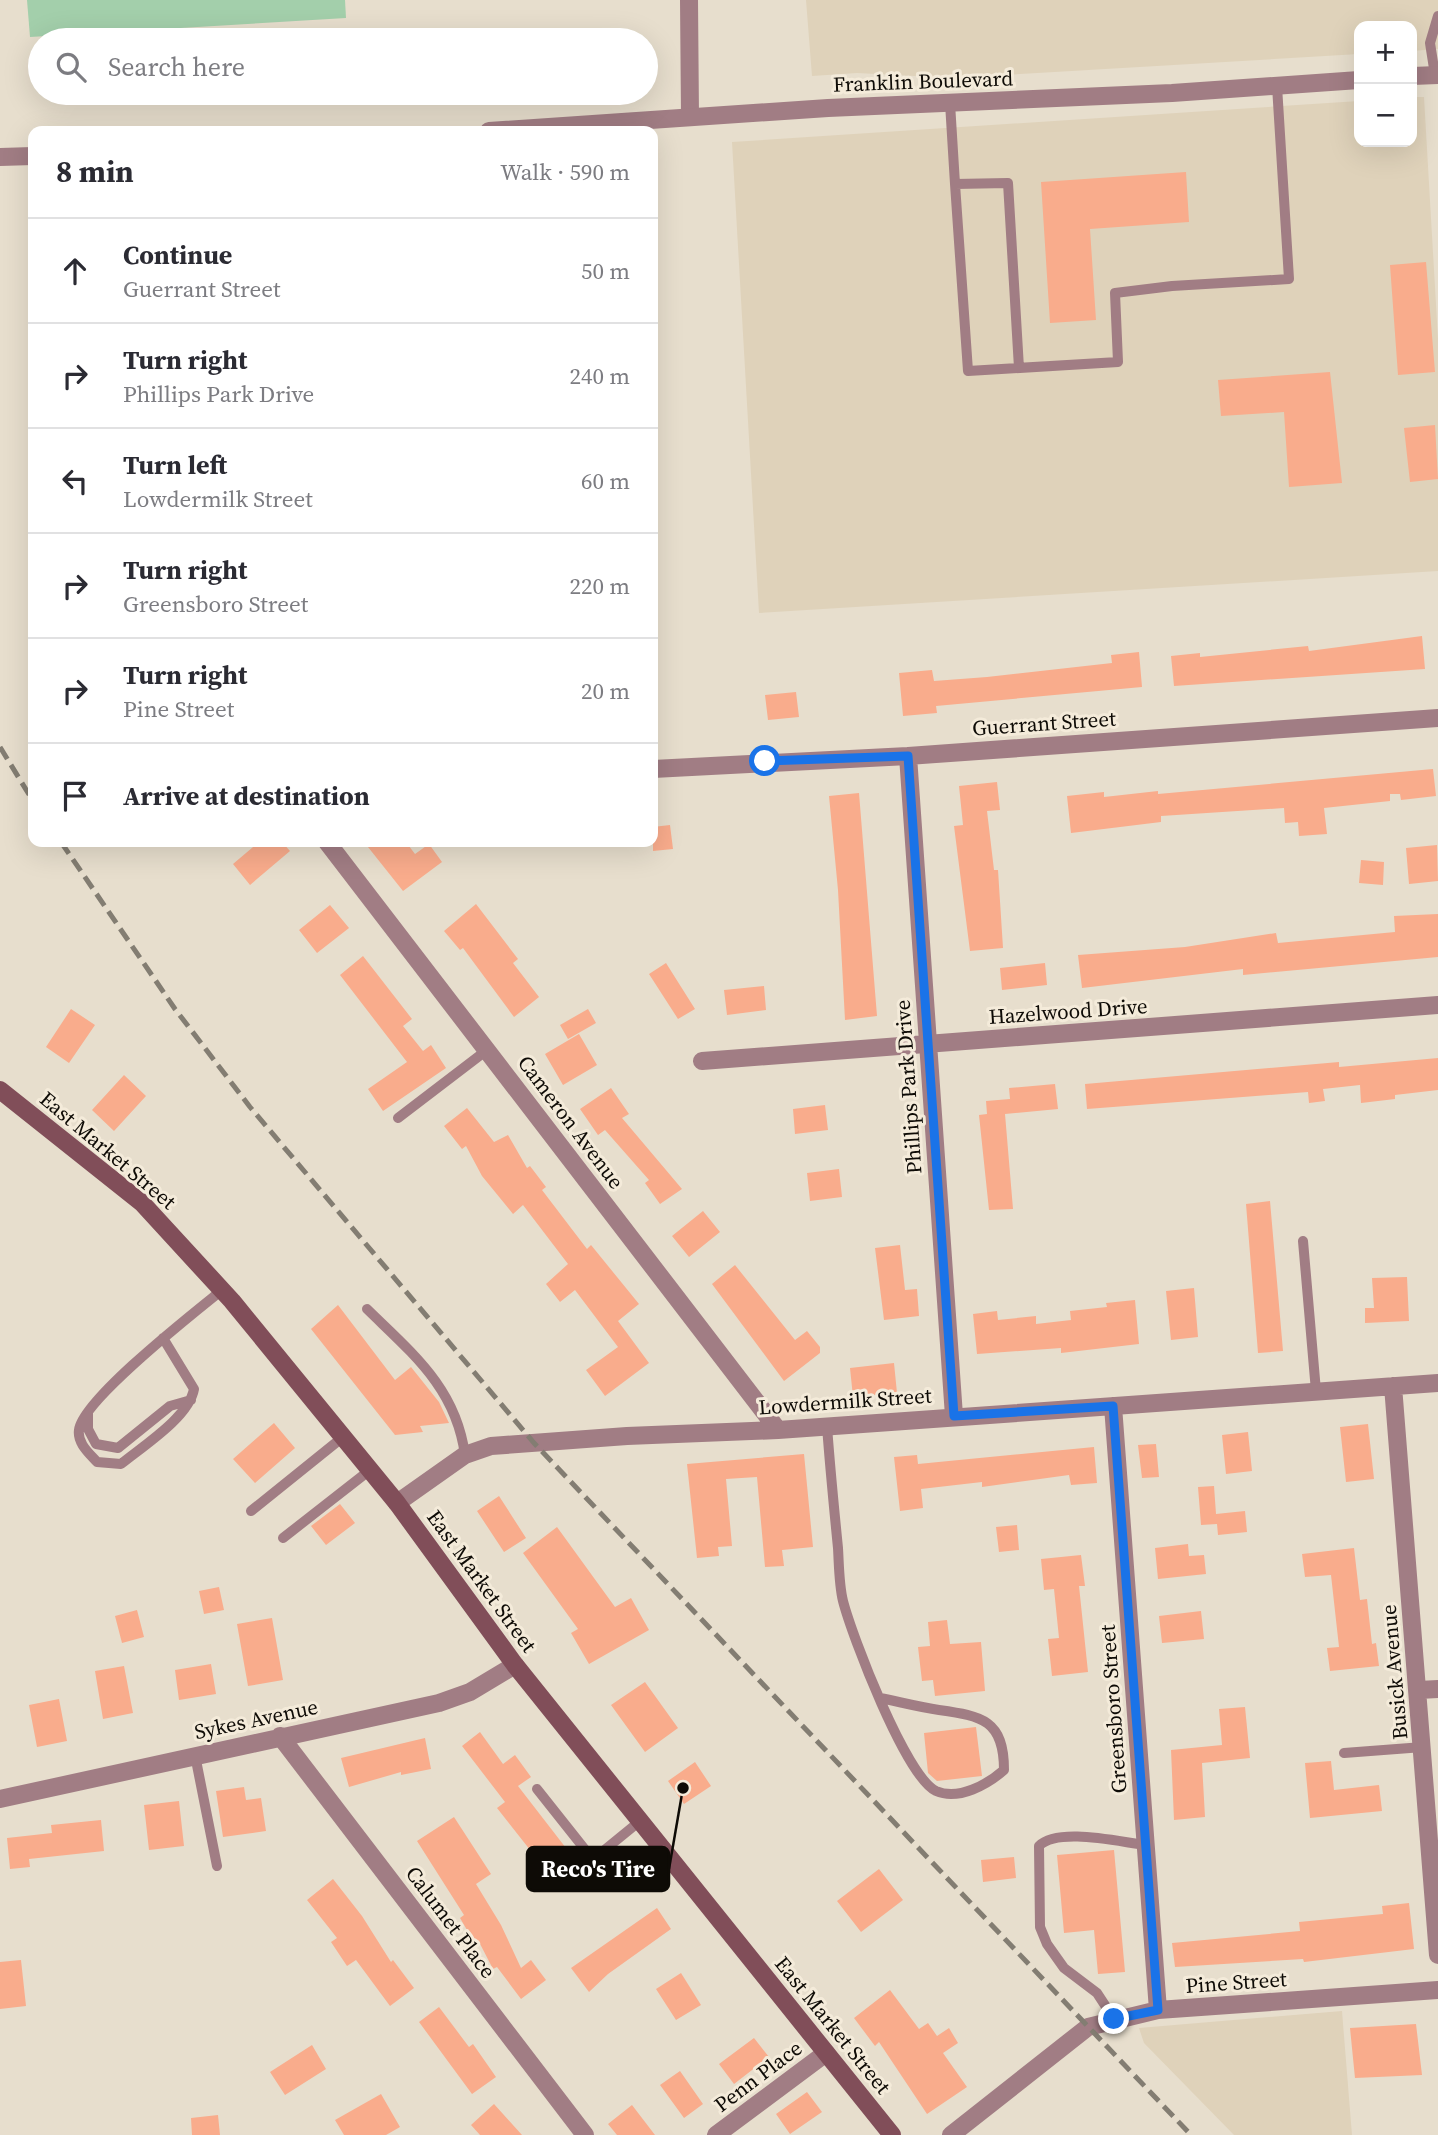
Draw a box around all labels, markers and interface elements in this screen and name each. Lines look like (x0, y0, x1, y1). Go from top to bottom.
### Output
map controls (1354, 21, 1417, 147)
button: + (1354, 21, 1417, 84)
search box (28, 28, 658, 105)
icon: search (52, 48, 90, 86)
text: Search here (108, 49, 245, 85)
street label: Franklin Boulevard (832, 63, 1014, 99)
button: − (1354, 84, 1417, 147)
text: 8 min (56, 151, 134, 192)
text: Walk · 590 m (500, 156, 630, 188)
text: Continue (123, 237, 232, 273)
icon: ahead (56, 252, 94, 290)
text: 50 m (581, 255, 630, 287)
text: Guerrant Street (123, 273, 281, 305)
text: Turn right (123, 342, 247, 378)
icon: right (56, 357, 94, 395)
text: 240 m (569, 360, 630, 392)
text: Phillips Park Drive (123, 378, 314, 410)
text: Turn left (123, 447, 227, 483)
icon: left (56, 462, 94, 500)
text: 60 m (581, 465, 630, 497)
text: Lowdermilk Street (123, 483, 313, 515)
text: Turn right (123, 552, 247, 588)
icon: right (56, 567, 94, 605)
text: 220 m (569, 570, 630, 602)
text: Greensboro Street (123, 588, 308, 620)
text: Turn right (123, 657, 247, 693)
icon: right (56, 672, 94, 710)
text: 20 m (581, 675, 630, 707)
text: Pine Street (123, 693, 234, 725)
street label: Guerrant Street (971, 704, 1117, 742)
route start (749, 745, 780, 776)
icon: arrive (56, 777, 94, 815)
text: Arrive at destination (123, 778, 370, 814)
street label: Hazelwood Drive (988, 991, 1148, 1031)
street label: Phillips Park Drive (887, 999, 929, 1175)
street label: Cameron Avenue (511, 1049, 631, 1195)
street label: East Market Street (34, 1084, 182, 1216)
street label: Lowdermilk Street (758, 1380, 933, 1422)
street label: East Market Street (420, 1504, 544, 1658)
street label: Busick Avenue (1374, 1603, 1414, 1741)
street label: Greensboro Street (1093, 1623, 1133, 1794)
street label: Sykes Avenue (192, 1692, 320, 1746)
callout: Reco's Tire (527, 1847, 669, 1891)
text: Reco's Tire (541, 1853, 655, 1885)
street label: Calumet Place (399, 1860, 503, 1984)
street label: East Market Street (768, 1950, 898, 2100)
street label: Pine Street (1184, 1964, 1288, 2000)
route end (1098, 2003, 1129, 2034)
street label: Penn Place (708, 2033, 808, 2119)

